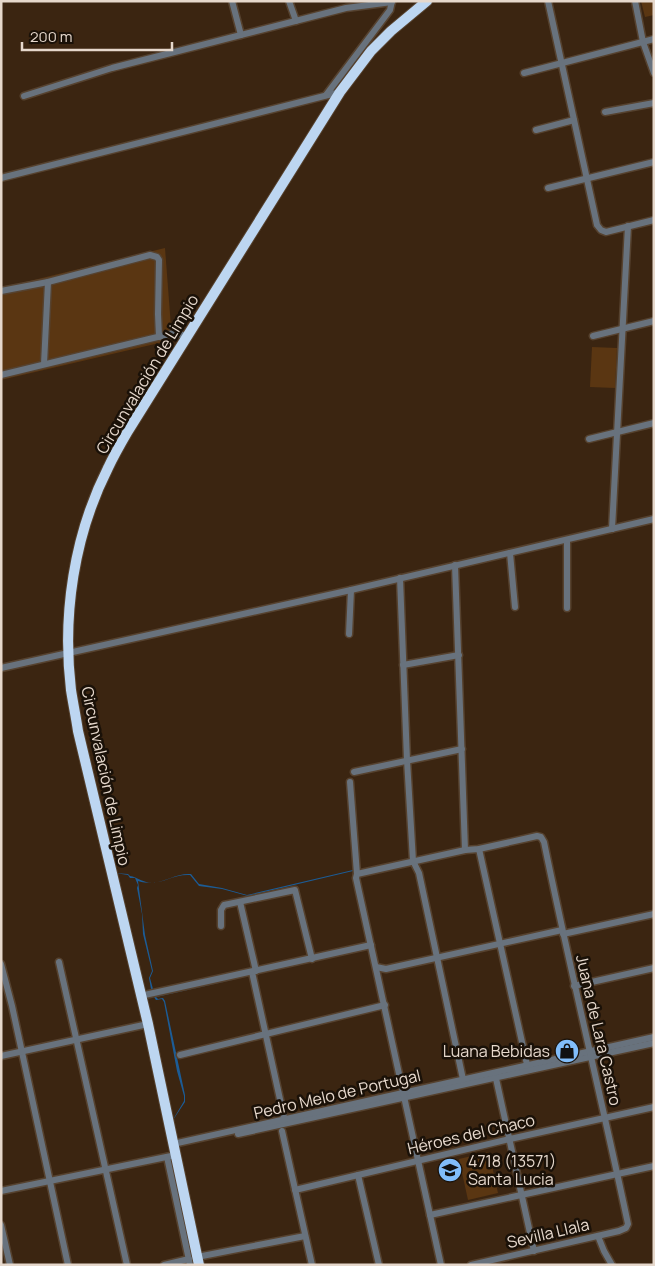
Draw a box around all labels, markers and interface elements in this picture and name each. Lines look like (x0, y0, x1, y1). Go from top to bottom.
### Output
scale bar (22, 20, 172, 52)
text: 200 m (30, 26, 73, 47)
street label: Circunvalación de Limpio (91, 290, 203, 458)
street label: Circunvalación de Limpio (76, 684, 136, 868)
street label: Juana de Lara Castro (571, 952, 627, 1108)
shop icon: Luana Bebidas (554, 1038, 580, 1064)
place label: Luana Bebidas (443, 1040, 550, 1062)
street label: Pedro Melo de Portugal (251, 1064, 423, 1124)
street label: Héroes del Chaco (405, 1109, 537, 1159)
place label: 4718 (13571) Santa Lucia (468, 1150, 556, 1190)
school or university icon: 4718 (13571) Santa Lucia (437, 1157, 463, 1183)
street label: Sevilla Llala (505, 1213, 591, 1253)

